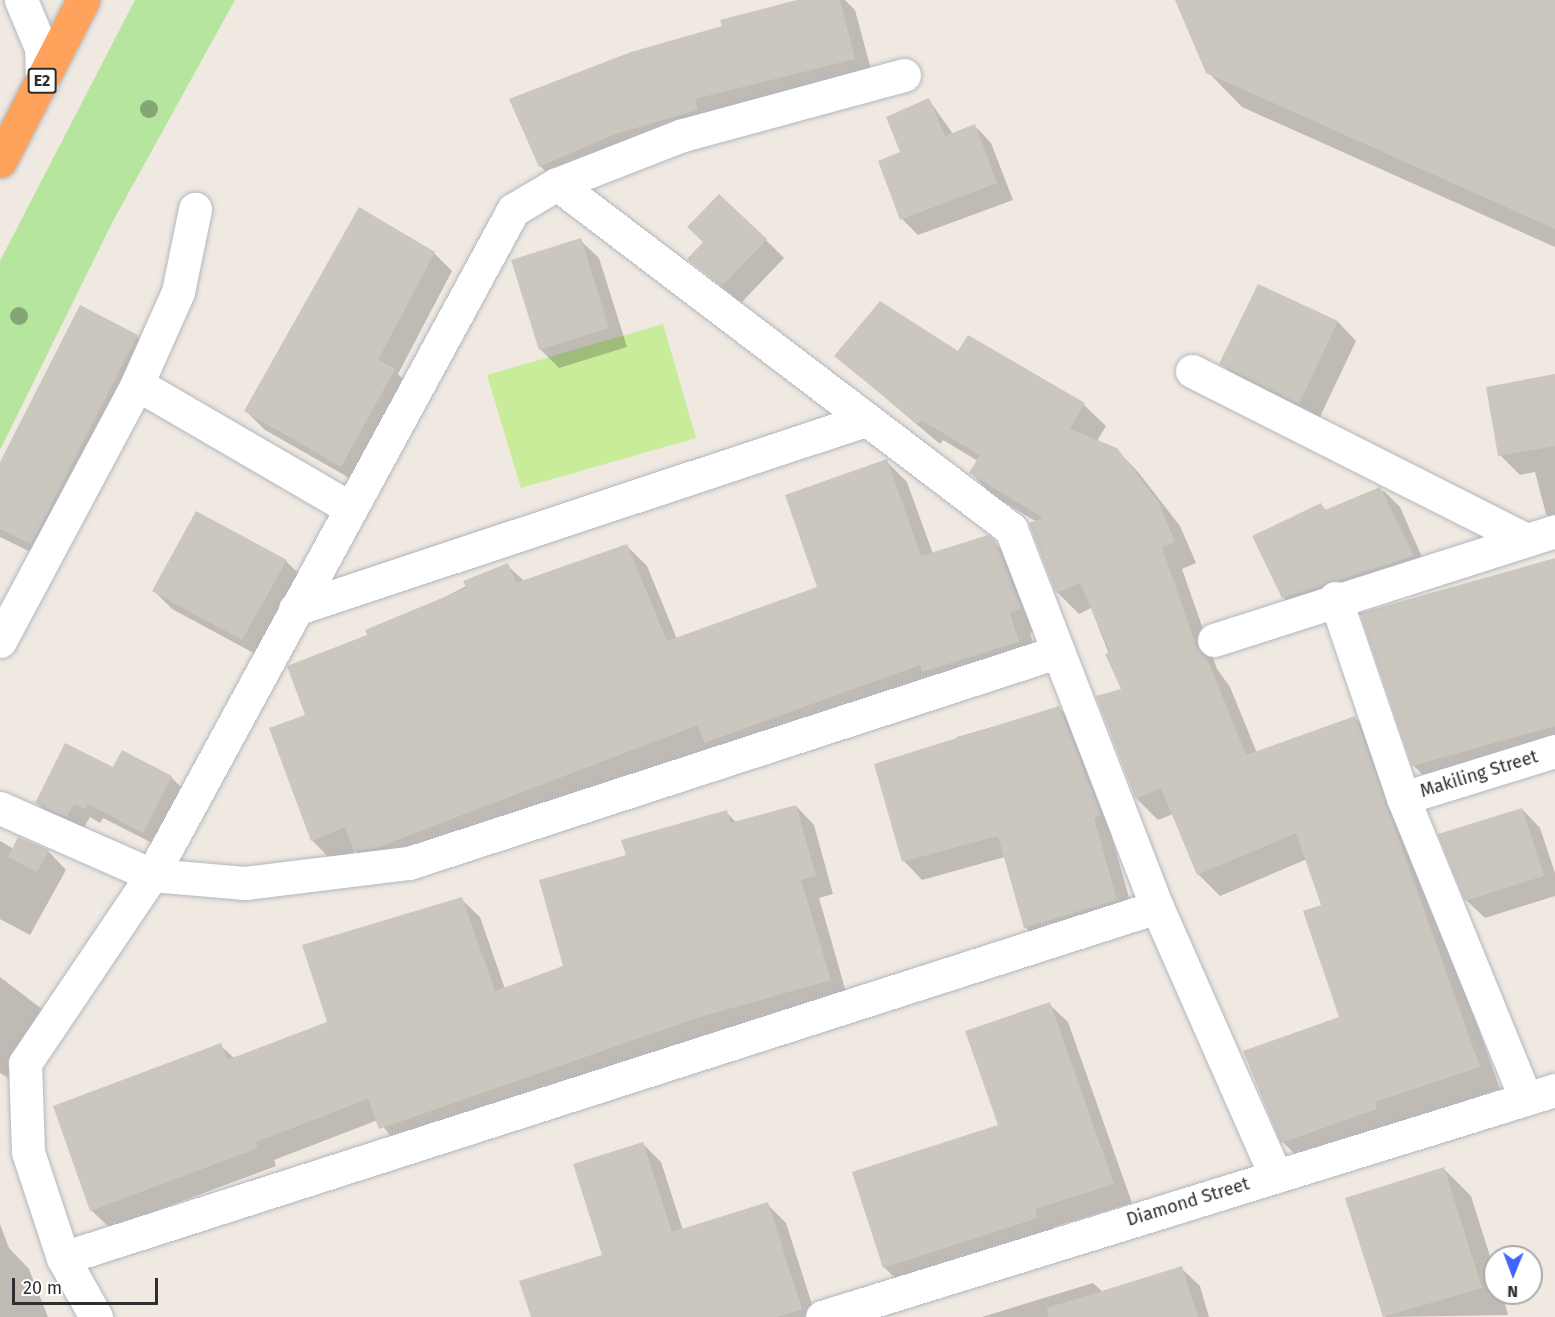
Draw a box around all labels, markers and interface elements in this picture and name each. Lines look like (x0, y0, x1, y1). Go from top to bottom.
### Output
road number: E2 (27, 68, 57, 94)
street label: Makiling Street (1418, 746, 1540, 802)
street label: Diamond Street (1124, 1173, 1252, 1231)
north arrow (1483, 1245, 1543, 1305)
scale bar (15, 1266, 160, 1304)
text: 20 m (23, 1277, 62, 1299)
text: N (1507, 1282, 1518, 1301)

